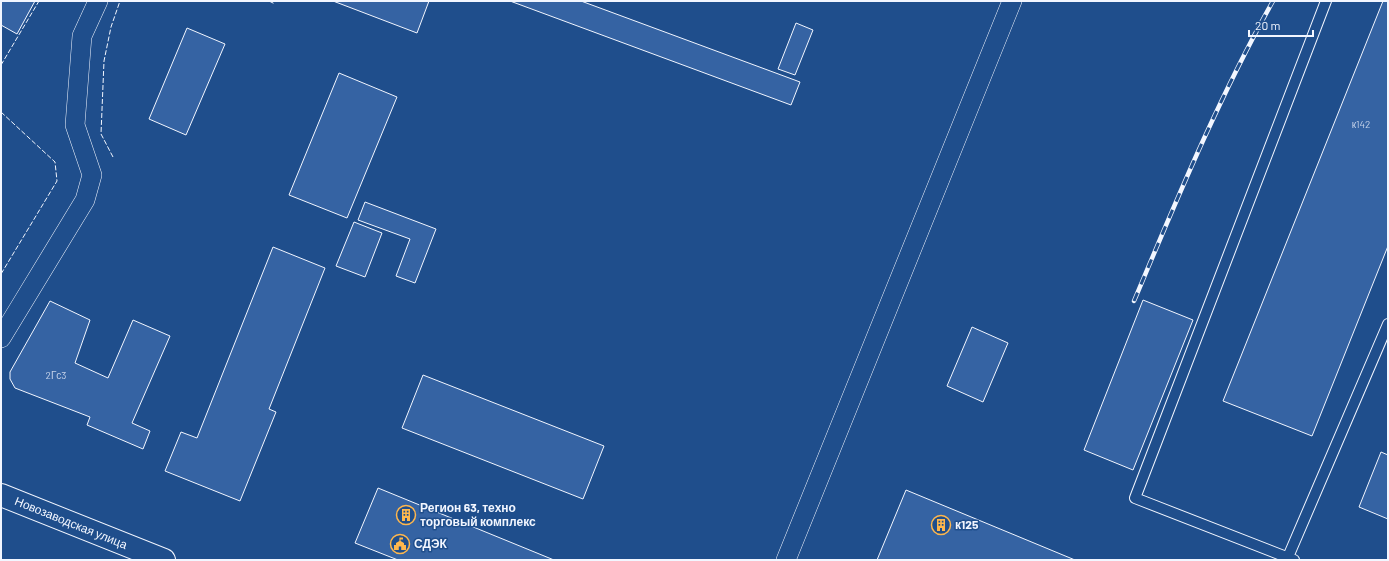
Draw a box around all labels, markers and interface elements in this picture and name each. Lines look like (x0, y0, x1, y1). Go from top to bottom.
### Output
scale bar (1249, 12, 1313, 38)
text: 20 m (1255, 18, 1281, 32)
house number: к142 (1352, 118, 1370, 130)
house number: 2Гс3 (46, 369, 66, 381)
street label: Новозаводская улица (13, 493, 130, 552)
place label: Регион 63, техно торговый комплекс (420, 500, 536, 529)
building icon: Регион 63, техно торговый комплекс (395, 504, 417, 526)
building icon: к125 (930, 514, 952, 536)
place label: к125 (955, 517, 979, 531)
public building icon: СДЭК (389, 533, 411, 555)
place label: СДЭК (414, 536, 448, 551)

